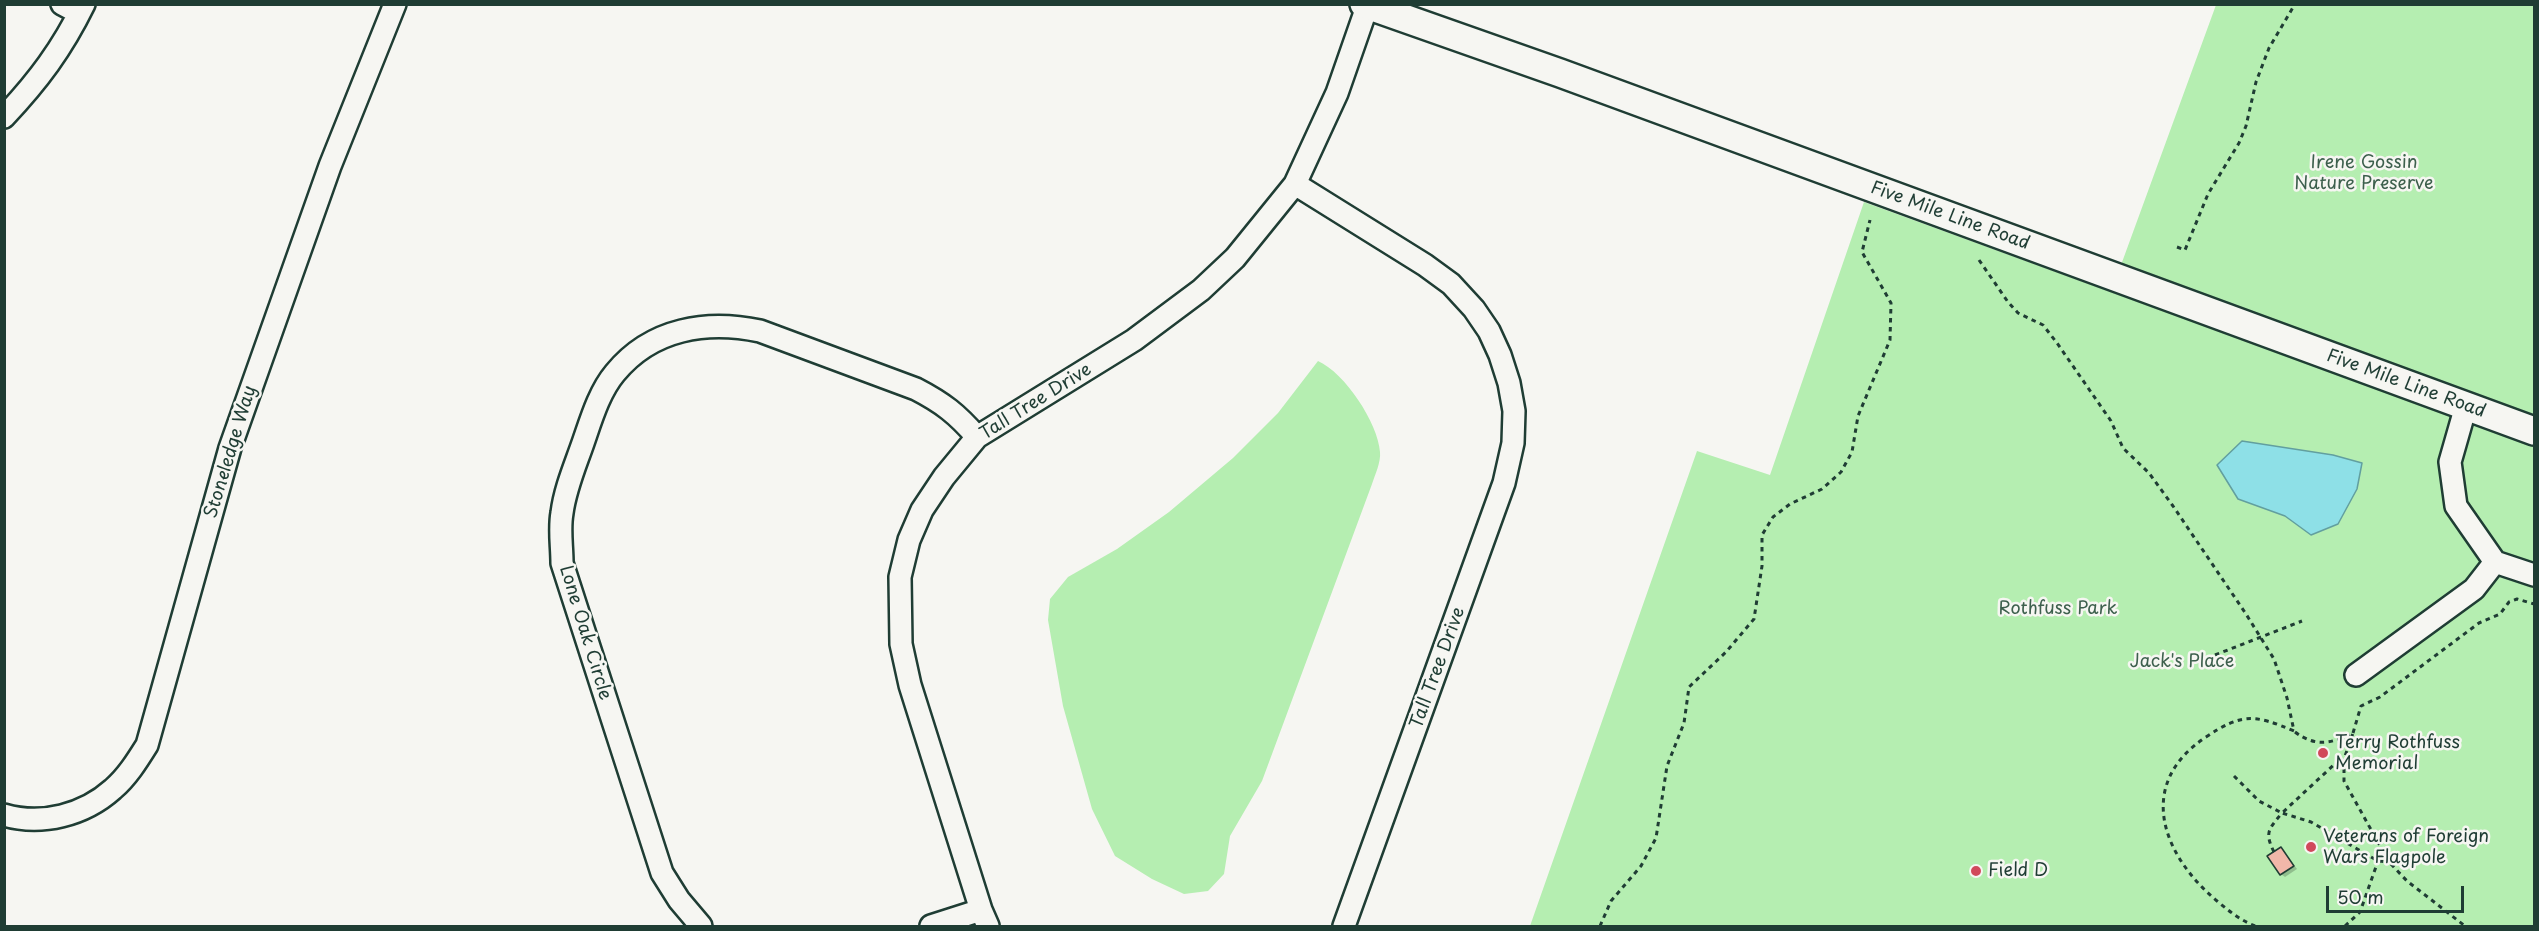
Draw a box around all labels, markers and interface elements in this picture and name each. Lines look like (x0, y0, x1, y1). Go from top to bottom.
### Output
park label: Irene Gossin Nature Preserve (2294, 152, 2434, 195)
street label: Five Mile Line Road (1868, 177, 2032, 255)
street label: Five Mile Line Road (2324, 345, 2488, 423)
street label: Tall Tree Drive (976, 359, 1096, 445)
street label: Stoneledge Way (201, 383, 261, 521)
street label: Lone Oak Circle (554, 563, 616, 703)
park label: Rothfuss Park (1999, 598, 2117, 620)
street label: Tall Tree Drive (1406, 604, 1470, 732)
park label: Jack's Place (2130, 651, 2234, 673)
place label: Terry Rothfuss Memorial (2335, 732, 2460, 774)
marker: Terry Rothfuss Memorial (2316, 746, 2330, 760)
place label: Veterans of Foreign Wars Flagpole (2323, 826, 2489, 868)
marker: Veterans of Foreign Wars Flagpole (2304, 840, 2318, 854)
place label: Field D (1988, 860, 2048, 882)
marker: Field D (1969, 864, 1983, 878)
scale bar (2329, 874, 2467, 912)
text: 50 m (2337, 883, 2384, 910)

